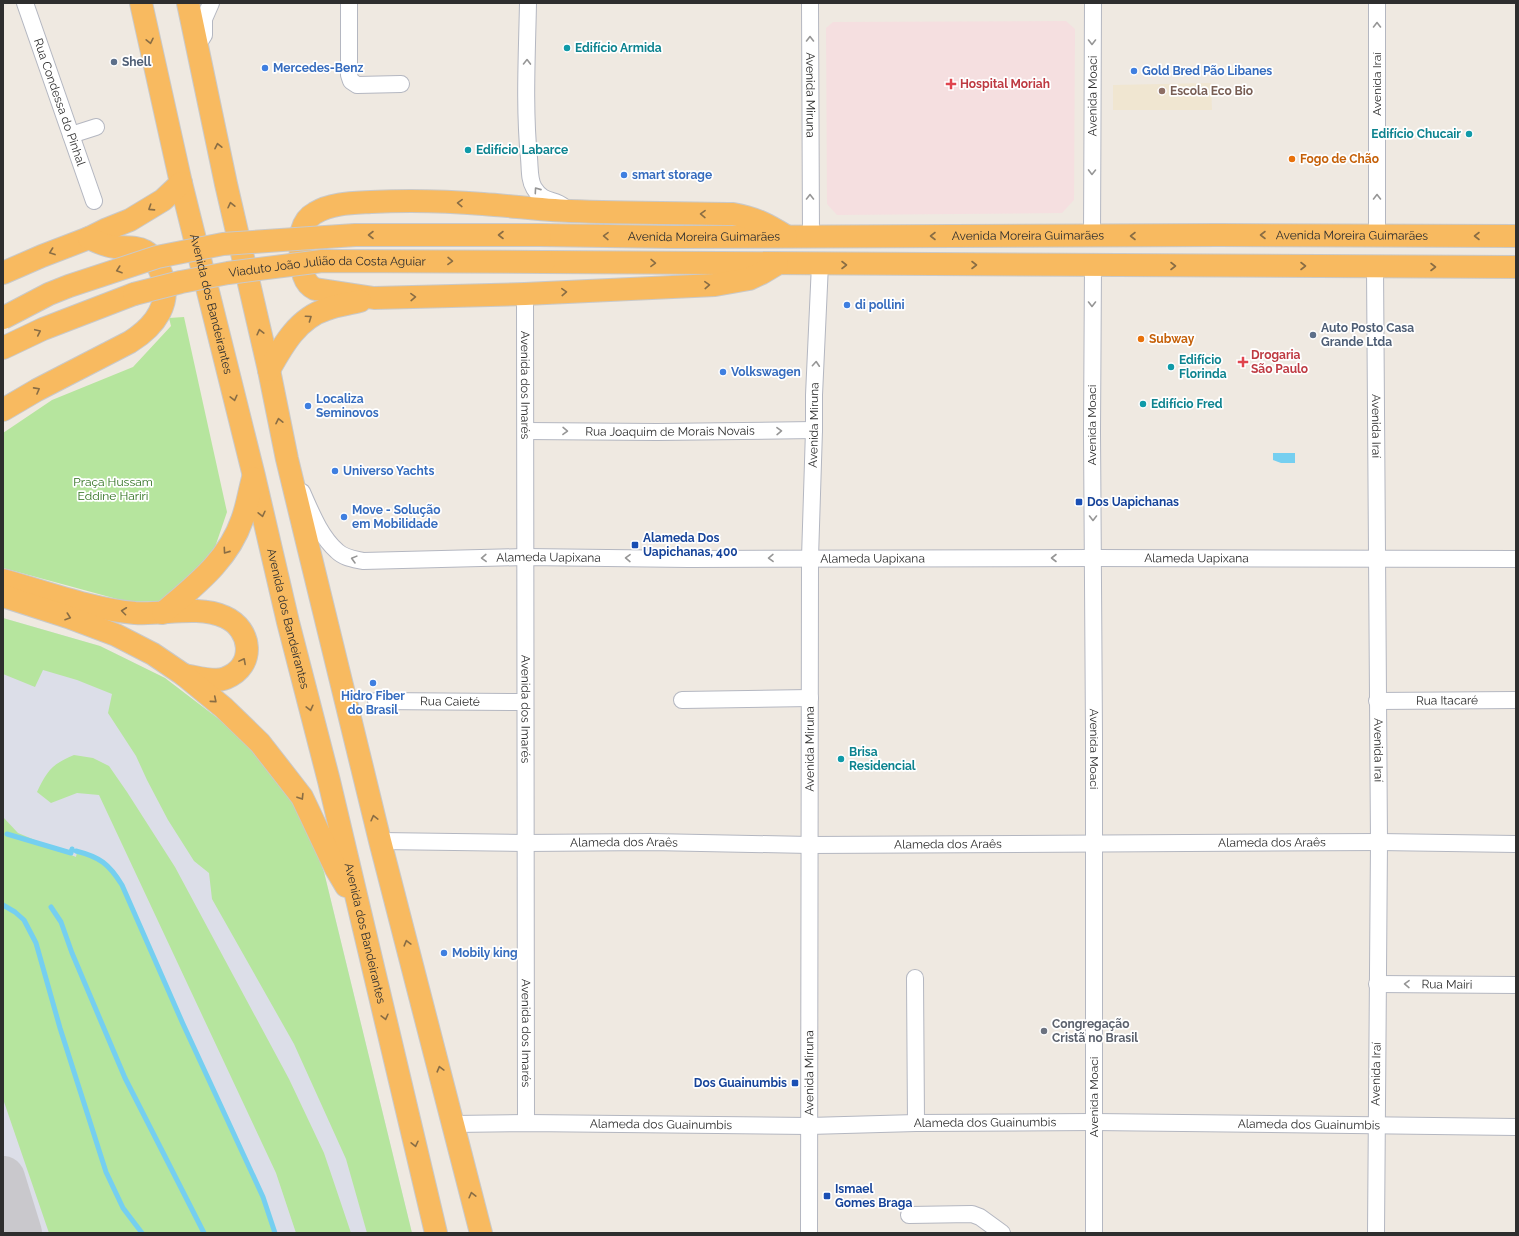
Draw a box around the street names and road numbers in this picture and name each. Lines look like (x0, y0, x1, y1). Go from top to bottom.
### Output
street label: Rua Condessa do Pinhal (31, 36, 88, 168)
street label: Avenida Miruna (803, 52, 818, 138)
street label: Avenida Iraí (1370, 52, 1384, 116)
street label: Avenida Moaci (1085, 55, 1100, 137)
street label: Avenida Moreira Guimarães (952, 228, 1104, 243)
street label: Avenida Moreira Guimarães (1276, 228, 1428, 243)
street label: Avenida Moreira Guimarães (628, 229, 780, 244)
street label: Avenida dos Bandeirantes (187, 232, 235, 376)
street label: Viaduto João Julião da Costa Aguiar (228, 254, 427, 280)
street label: Avenida dos Imarés (518, 331, 532, 439)
street label: Avenida Miruna (806, 382, 822, 468)
street label: Avenida Moaci (1085, 385, 1099, 465)
street label: Avenida Iraí (1369, 394, 1383, 458)
street label: Rua Joaquim de Morais Novais (585, 424, 755, 439)
street label: Avenida dos Bandeirantes (264, 547, 312, 691)
street label: Alameda Uapixana (496, 550, 601, 565)
street label: Alameda Uapixana (820, 551, 925, 566)
street label: Alameda Uapixana (1144, 551, 1249, 565)
street label: Avenida dos Imarés (518, 655, 533, 763)
street label: Rua Itacaré (1416, 693, 1478, 708)
street label: Rua Caieté (420, 694, 480, 709)
street label: Avenida Miruna (803, 706, 817, 792)
street label: Avenida Moaci (1087, 708, 1101, 789)
street label: Avenida Iraí (1371, 718, 1386, 782)
street label: Alameda dos Araês (570, 835, 678, 850)
street label: Alameda dos Araês (1218, 835, 1326, 850)
street label: Alameda dos Araês (894, 837, 1002, 852)
street label: Avenida dos Bandeirantes (342, 862, 389, 1005)
street label: Rua Mairi (1421, 977, 1473, 992)
street label: Avenida dos Imarés (519, 979, 533, 1087)
street label: Avenida Miruna (802, 1030, 816, 1116)
street label: Avenida Iraí (1368, 1042, 1384, 1106)
street label: Avenida Moaci (1087, 1057, 1101, 1137)
street label: Alameda dos Guainumbis (914, 1115, 1056, 1130)
street label: Alameda dos Guainumbis (590, 1117, 732, 1132)
street label: Alameda dos Guainumbis (1238, 1117, 1380, 1132)

